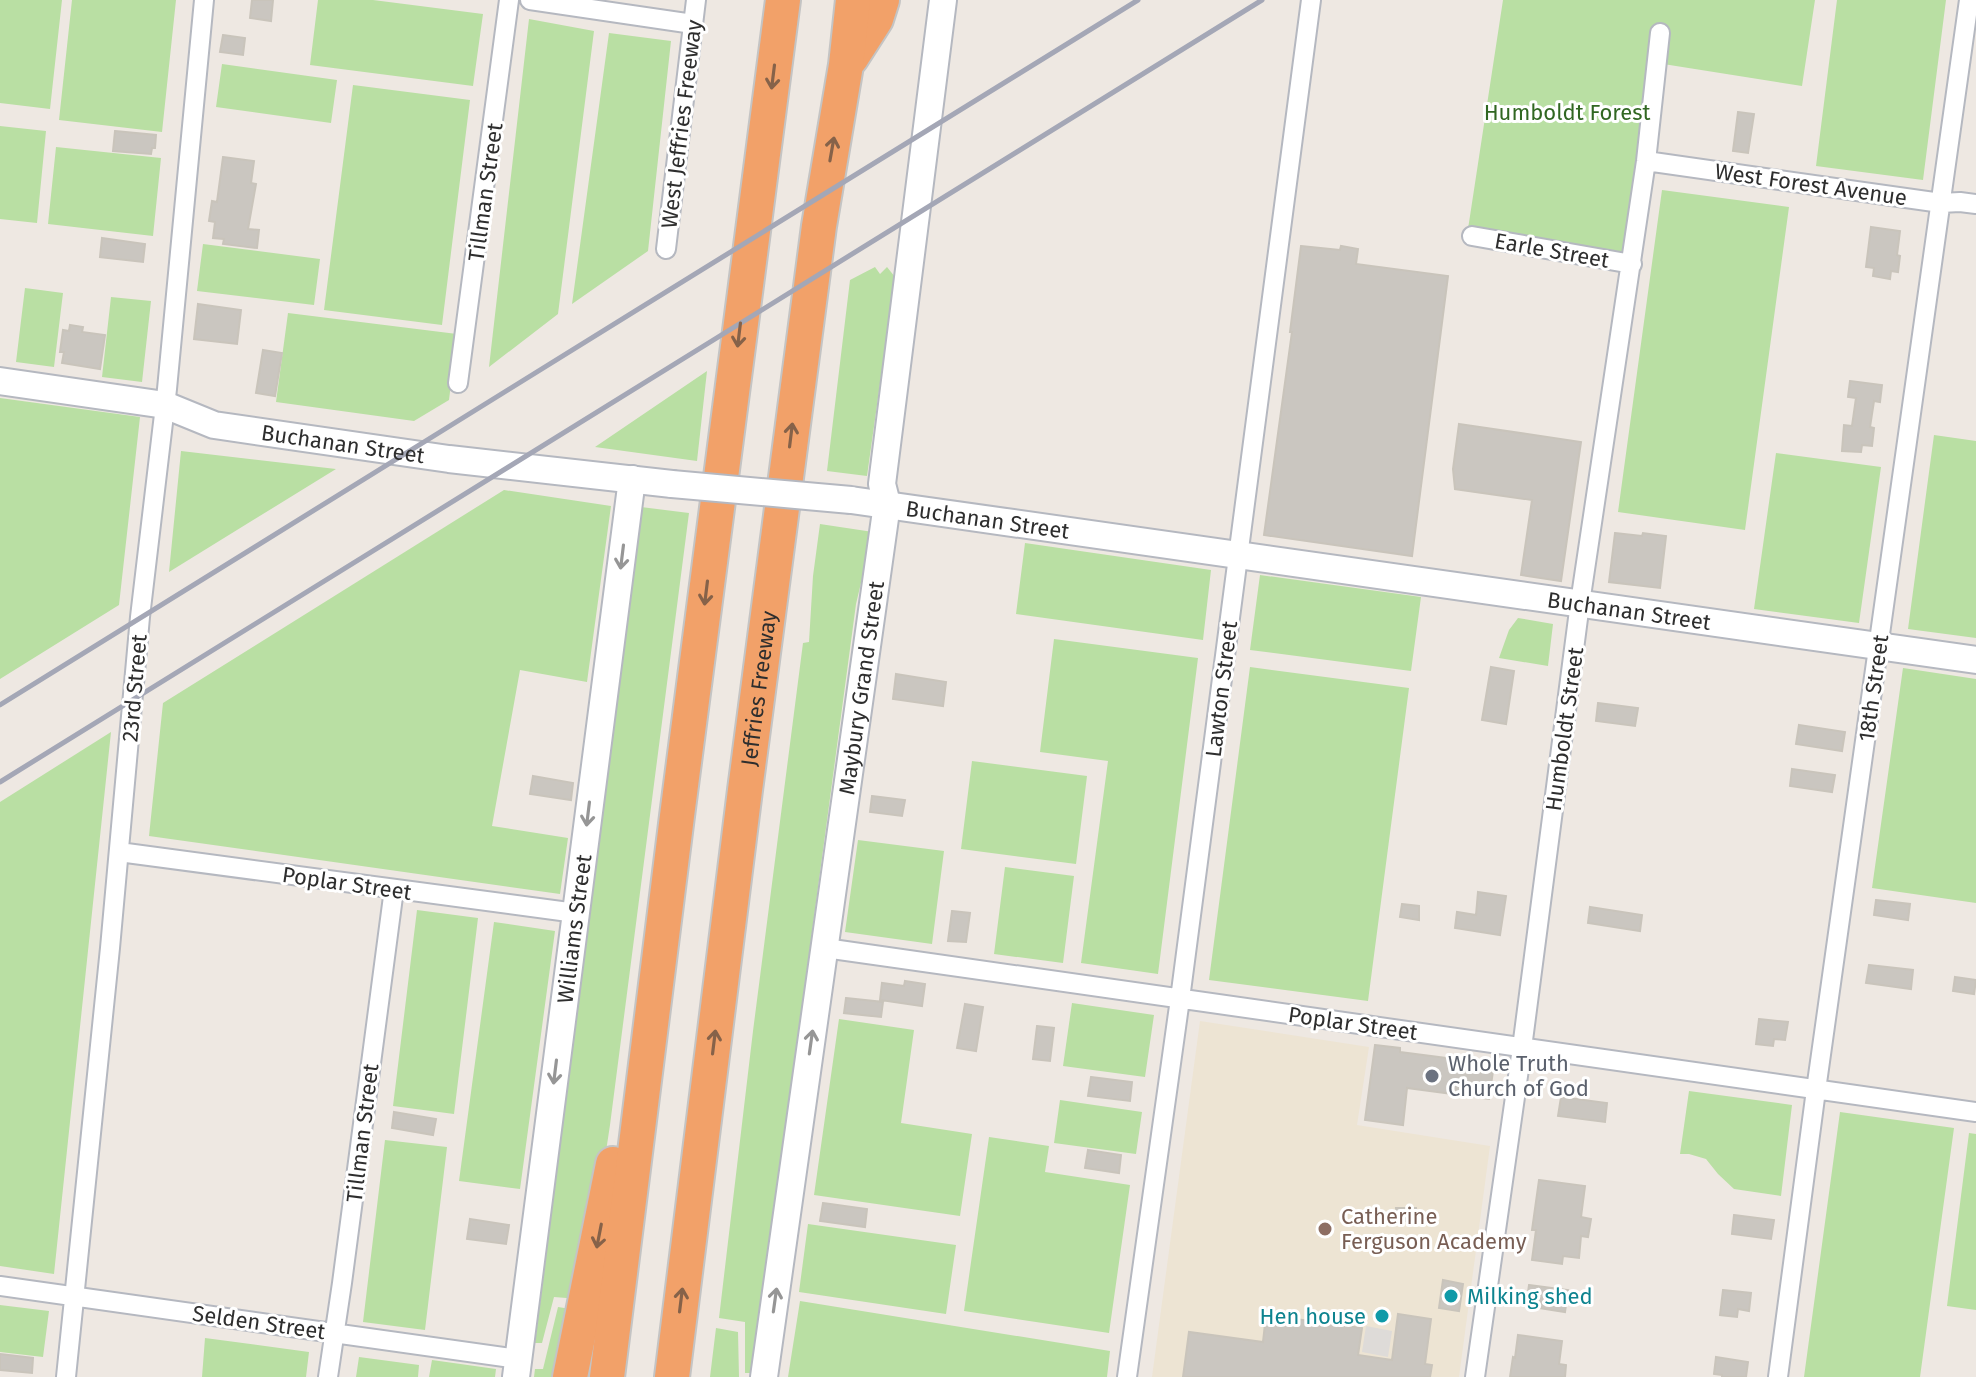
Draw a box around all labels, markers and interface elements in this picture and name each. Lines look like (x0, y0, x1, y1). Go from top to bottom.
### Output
street label: West Jeffries Freeway (655, 18, 708, 230)
one-way arrow (765, 64, 780, 89)
park label: Humboldt Forest (1484, 99, 1650, 126)
street label: Tillman Street (462, 121, 509, 263)
one-way arrow (825, 137, 840, 163)
street label: West Forest Avenue (1713, 158, 1909, 211)
street label: Earle Street (1493, 227, 1611, 274)
one-way arrow (732, 321, 747, 348)
street label: Buchanan Street (259, 419, 427, 469)
one-way arrow (784, 422, 799, 448)
street label: Buchanan Street (904, 495, 1071, 545)
one-way arrow (614, 544, 629, 569)
street label: Maybury Grand Street (833, 579, 890, 797)
one-way arrow (698, 580, 713, 605)
street label: Buchanan Street (1546, 586, 1713, 636)
street label: Jeffries Freeway (735, 609, 782, 768)
street label: Lawton Street (1200, 619, 1243, 759)
street label: 23rd Street (116, 633, 153, 743)
street label: 18th Street (1853, 633, 1894, 743)
street label: Humboldt Street (1540, 645, 1589, 813)
one-way arrow (581, 801, 596, 827)
street label: Williams Street (551, 853, 597, 1005)
street label: Poplar Street (281, 861, 413, 906)
street label: Poplar Street (1287, 1001, 1419, 1046)
one-way arrow (706, 1029, 721, 1055)
one-way arrow (804, 1030, 819, 1055)
place label: Whole Truth Church of God (1448, 1050, 1589, 1102)
one-way arrow (547, 1059, 562, 1084)
street label: Tillman Street (341, 1062, 384, 1204)
marker: Whole Truth Church of God (1423, 1067, 1441, 1085)
place label: Catherine Ferguson Academy (1341, 1203, 1527, 1255)
marker: Catherine Ferguson Academy (1316, 1220, 1334, 1238)
one-way arrow (591, 1223, 606, 1248)
place label: Milking shed (1467, 1283, 1593, 1310)
one-way arrow (674, 1287, 689, 1313)
marker: Milking shed (1442, 1287, 1460, 1305)
one-way arrow (768, 1288, 783, 1313)
street label: Selden Street (191, 1300, 327, 1345)
place label: Hen house (1260, 1303, 1366, 1330)
marker: Hen house (1373, 1307, 1391, 1325)

